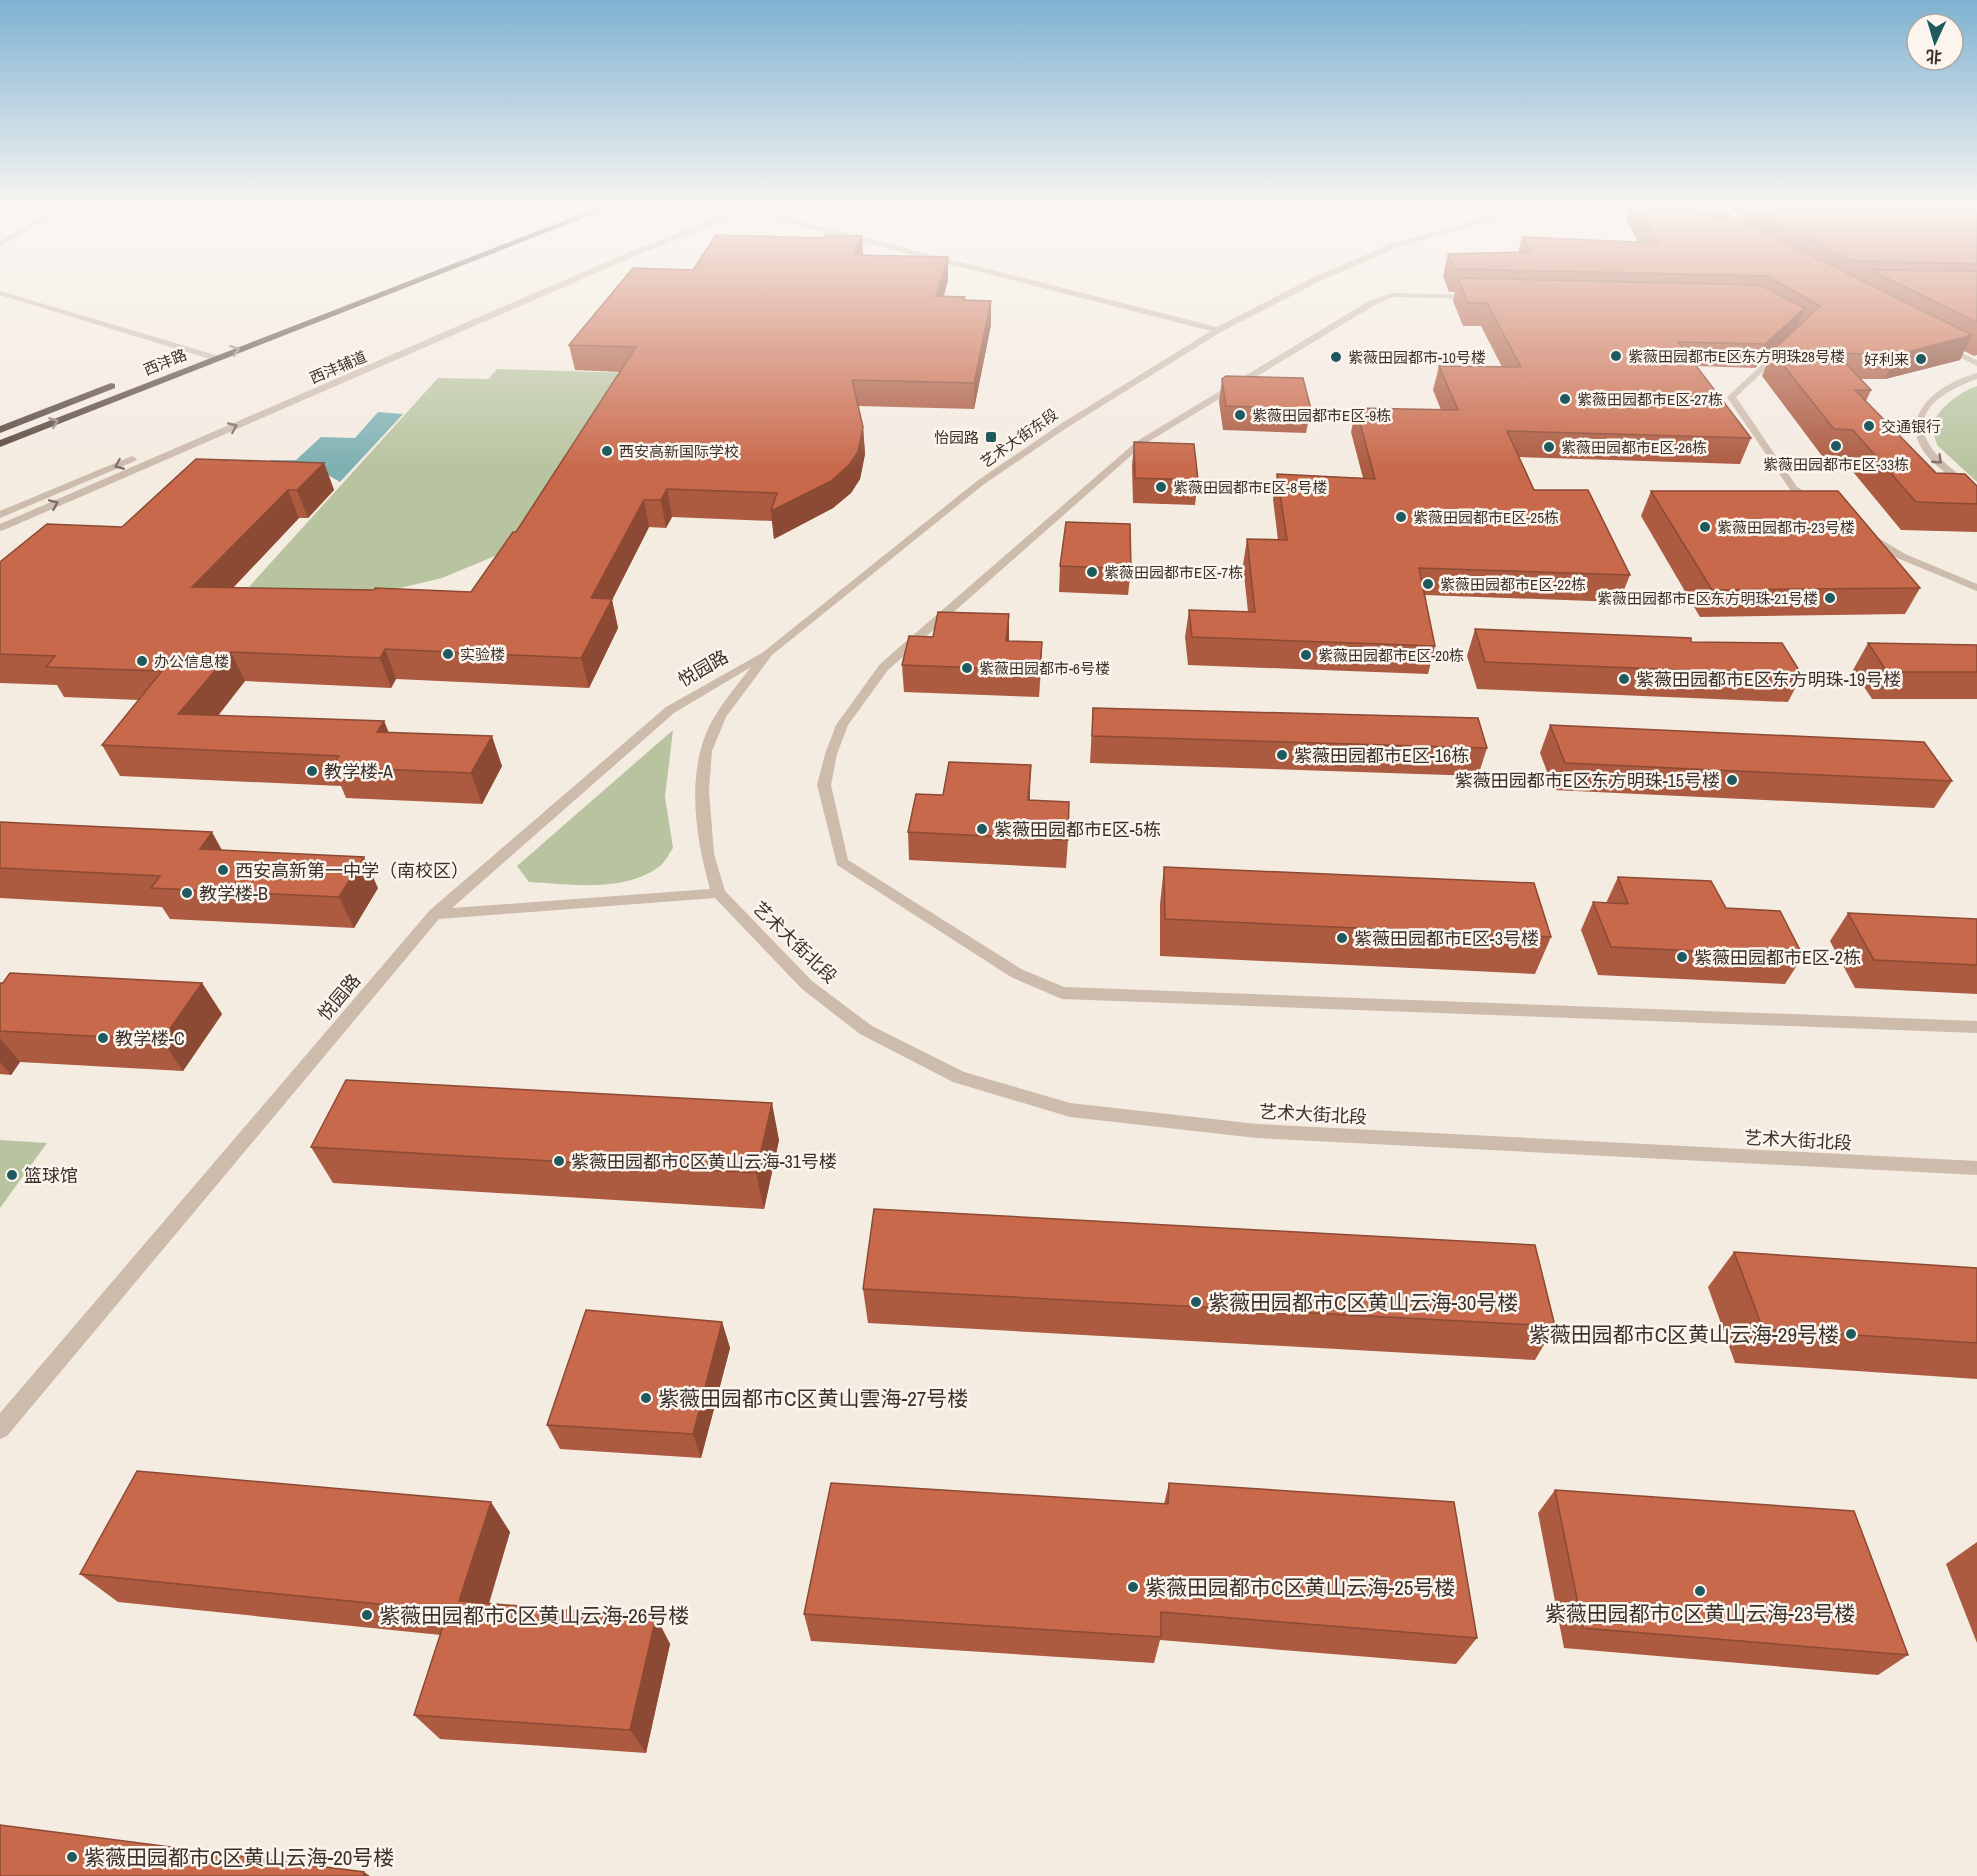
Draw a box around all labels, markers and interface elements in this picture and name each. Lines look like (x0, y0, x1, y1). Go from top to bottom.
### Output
north arrow (1905, 12, 1965, 72)
text: 北 (1925, 45, 1943, 68)
street label: 西沣路 (140, 344, 190, 380)
one-way arrow (229, 345, 240, 357)
street label: 西沣辅道 (306, 346, 370, 388)
place label: 紫薇田园都市E区东方明珠28号楼 (1628, 346, 1845, 367)
place label: 紫薇田园都市-10号楼 (1348, 347, 1486, 368)
marker: 紫薇田园都市E区东方明珠28号楼 (1609, 349, 1623, 363)
place label: 好利来 (1864, 349, 1909, 370)
marker: 紫薇田园都市-10号楼 (1329, 350, 1343, 364)
marker: 好利来 (1914, 352, 1928, 366)
place label: 紫薇田园都市E区-27栋 (1577, 389, 1723, 410)
marker: 紫薇田园都市E区-27栋 (1558, 392, 1572, 406)
street label: 艺术大街东段 (976, 404, 1062, 472)
place label: 紫薇田园都市E区-9栋 (1252, 405, 1391, 426)
marker: 紫薇田园都市E区-9栋 (1233, 408, 1247, 422)
place label: 交通银行 (1881, 416, 1941, 437)
one-way arrow (49, 417, 59, 430)
marker: 交通银行 (1862, 419, 1876, 433)
one-way arrow (226, 422, 237, 434)
place label: 怡园路 (934, 427, 979, 448)
marker: 怡园路 (984, 430, 998, 444)
place label: 紫薇田园都市E区-26栋 (1561, 437, 1707, 458)
marker: 紫薇田园都市E区-33栋 (1829, 439, 1843, 453)
marker: 紫薇田园都市E区-26栋 (1542, 440, 1556, 454)
place label: 西安高新国际学校 (619, 441, 739, 462)
marker: 西安高新国际学校 (600, 444, 614, 458)
one-way arrow (1931, 453, 1941, 464)
place label: 紫薇田园都市E区-33栋 (1763, 454, 1909, 475)
one-way arrow (115, 458, 126, 470)
place label: 紫薇田园都市E区-8号楼 (1173, 477, 1327, 498)
marker: 紫薇田园都市E区-8号楼 (1154, 480, 1168, 494)
one-way arrow (47, 500, 58, 512)
place label: 紫薇田园都市E区-25栋 (1413, 507, 1559, 528)
marker: 紫薇田园都市E区-25栋 (1394, 510, 1408, 524)
place label: 紫薇田园都市-23号楼 (1717, 517, 1855, 538)
marker: 紫薇田园都市-23号楼 (1698, 520, 1712, 534)
place label: 紫薇田园都市E区-7栋 (1104, 562, 1243, 583)
marker: 紫薇田园都市E区-7栋 (1085, 565, 1099, 579)
place label: 紫薇田园都市E区-22栋 (1440, 574, 1586, 595)
marker: 紫薇田园都市E区-22栋 (1421, 577, 1435, 591)
place label: 紫薇田园都市E区东方明珠-21号楼 (1597, 588, 1818, 609)
marker: 紫薇田园都市E区东方明珠-21号楼 (1823, 591, 1837, 605)
place label: 实验楼 (460, 644, 505, 665)
street label: 悦园路 (673, 644, 733, 692)
place label: 紫薇田园都市E区-20栋 (1318, 645, 1464, 666)
marker: 实验楼 (441, 647, 455, 661)
marker: 紫薇田园都市E区-20栋 (1299, 648, 1313, 662)
place label: 办公信息楼 (154, 651, 229, 672)
marker: 办公信息楼 (135, 654, 149, 668)
place label: 紫薇田园都市-6号楼 (979, 658, 1110, 679)
marker: 紫薇田园都市-6号楼 (960, 661, 974, 675)
place label: 紫薇田园都市E区东方明珠-19号楼 (1636, 667, 1901, 692)
marker: 紫薇田园都市E区东方明珠-19号楼 (1617, 672, 1631, 686)
place label: 紫薇田园都市E区-16栋 (1294, 743, 1469, 768)
marker: 紫薇田园都市E区-16栋 (1275, 748, 1289, 762)
place label: 教学楼-A (324, 759, 393, 784)
marker: 教学楼-A (305, 764, 319, 778)
place label: 紫薇田园都市E区东方明珠-15号楼 (1455, 768, 1720, 793)
marker: 紫薇田园都市E区东方明珠-15号楼 (1725, 773, 1739, 787)
place label: 紫薇田园都市E区-5栋 (994, 817, 1161, 842)
marker: 紫薇田园都市E区-5栋 (975, 822, 989, 836)
place label: 西安高新第一中学（南校区） (235, 858, 469, 883)
marker: 西安高新第一中学（南校区） (216, 863, 230, 877)
place label: 教学楼-B (199, 881, 268, 906)
marker: 教学楼-B (180, 886, 194, 900)
street label: 艺术大街北段 (747, 895, 843, 989)
place label: 紫薇田园都市E区-3号楼 (1354, 926, 1539, 951)
marker: 紫薇田园都市E区-3号楼 (1335, 931, 1349, 945)
place label: 紫薇田园都市E区-2栋 (1694, 945, 1861, 970)
marker: 紫薇田园都市E区-2栋 (1675, 950, 1689, 964)
street label: 悦园路 (312, 968, 366, 1026)
place label: 教学楼-C (115, 1026, 185, 1051)
marker: 教学楼-C (96, 1031, 110, 1045)
street label: 艺术大街北段 (1258, 1099, 1368, 1129)
street label: 艺术大街北段 (1743, 1125, 1853, 1155)
place label: 紫薇田园都市C区黄山云海-31号楼 (571, 1149, 837, 1174)
marker: 紫薇田园都市C区黄山云海-31号楼 (552, 1154, 566, 1168)
place label: 篮球馆 (24, 1163, 78, 1188)
marker: 篮球馆 (5, 1168, 19, 1182)
place label: 紫薇田园都市C区黄山云海-30号楼 (1208, 1288, 1518, 1317)
marker: 紫薇田园都市C区黄山云海-30号楼 (1189, 1295, 1203, 1309)
place label: 紫薇田园都市C区黄山云海-29号楼 (1529, 1320, 1839, 1349)
marker: 紫薇田园都市C区黄山云海-29号楼 (1844, 1327, 1858, 1341)
place label: 紫薇田园都市C区黄山雲海-27号楼 (658, 1384, 968, 1413)
marker: 紫薇田园都市C区黄山雲海-27号楼 (639, 1391, 653, 1405)
place label: 紫薇田园都市C区黄山云海-25号楼 (1145, 1573, 1455, 1602)
marker: 紫薇田园都市C区黄山云海-25号楼 (1126, 1580, 1140, 1594)
marker: 紫薇田园都市C区黄山云海-23号楼 (1693, 1584, 1707, 1598)
place label: 紫薇田园都市C区黄山云海-23号楼 (1545, 1599, 1855, 1628)
place label: 紫薇田园都市C区黄山云海-26号楼 (379, 1601, 689, 1630)
marker: 紫薇田园都市C区黄山云海-26号楼 (360, 1608, 374, 1622)
place label: 紫薇田园都市C区黄山云海-20号楼 (84, 1843, 394, 1872)
marker: 紫薇田园都市C区黄山云海-20号楼 (65, 1850, 79, 1864)

